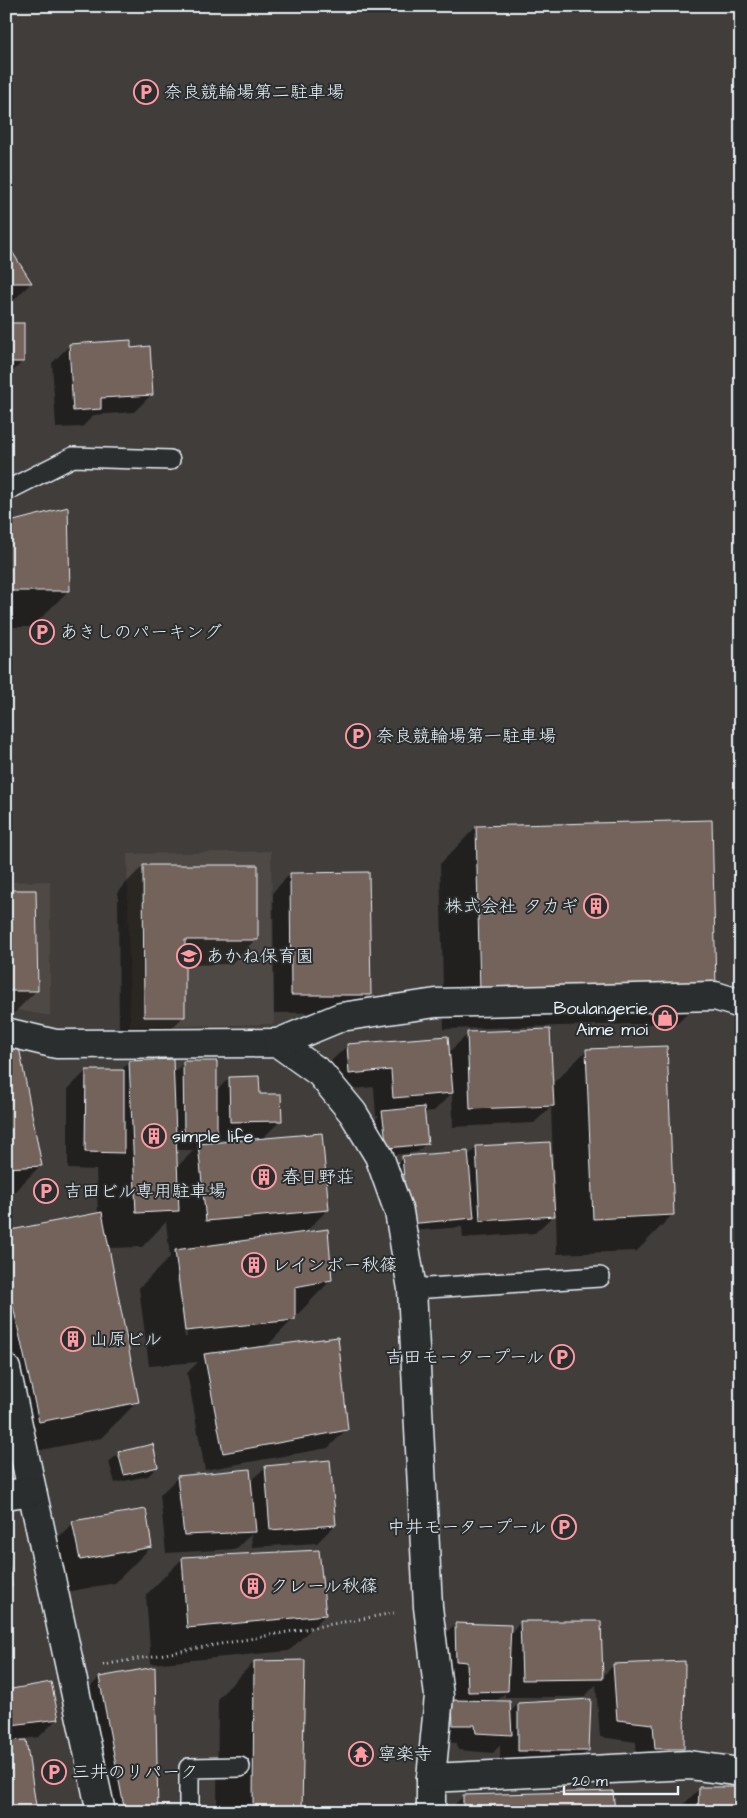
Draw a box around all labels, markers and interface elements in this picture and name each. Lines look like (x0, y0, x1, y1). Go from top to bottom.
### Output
parking icon: 奈良競輪場第二駐車場 (133, 79, 159, 105)
place label: 奈良競輪場第二駐車場 (164, 80, 344, 105)
parking icon: あきしのパーキング (29, 619, 55, 645)
place label: あきしのパーキング (60, 620, 222, 645)
parking icon: 奈良競輪場第一駐車場 (345, 723, 371, 749)
place label: 奈良競輪場第一駐車場 (376, 724, 556, 749)
building icon: 株式会社 タカギ (583, 893, 609, 919)
place label: 株式会社 タカギ (445, 894, 578, 919)
school or university icon: あかね保育園 (176, 943, 202, 969)
place label: あかね保育園 (206, 944, 314, 969)
place label: Boulangerie Aime moi (554, 996, 648, 1042)
shop icon: Boulangerie Aime moi (652, 1005, 678, 1031)
building icon: simple life (141, 1123, 167, 1149)
place label: simple life (172, 1124, 254, 1149)
building icon: 春日野荘 (251, 1164, 277, 1190)
place label: 春日野荘 (282, 1165, 354, 1190)
parking icon: 吉田ビル専用駐車場 (33, 1178, 59, 1204)
place label: 吉田ビル専用駐車場 (64, 1179, 226, 1204)
building icon: レインボー秋篠 (241, 1252, 267, 1278)
place label: レインボー秋篠 (272, 1253, 397, 1278)
building icon: 山原ビル (60, 1326, 86, 1352)
place label: 山原ビル (90, 1327, 162, 1352)
parking icon: 吉田モータープール (549, 1344, 575, 1370)
place label: 吉田モータープール (385, 1345, 544, 1370)
parking icon: 中井モータープール (551, 1514, 577, 1540)
place label: 中井モータープール (387, 1515, 546, 1540)
building icon: クレール秋篠 (240, 1573, 266, 1599)
place label: クレール秋篠 (270, 1574, 378, 1599)
temple icon: 寧楽寺 (348, 1741, 374, 1767)
place label: 寧楽寺 (378, 1742, 432, 1767)
parking icon: 三井のリパーク (41, 1759, 67, 1785)
place label: 三井のリパーク (72, 1760, 198, 1785)
scale bar (564, 1763, 678, 1795)
text: 20 m (572, 1771, 608, 1792)

